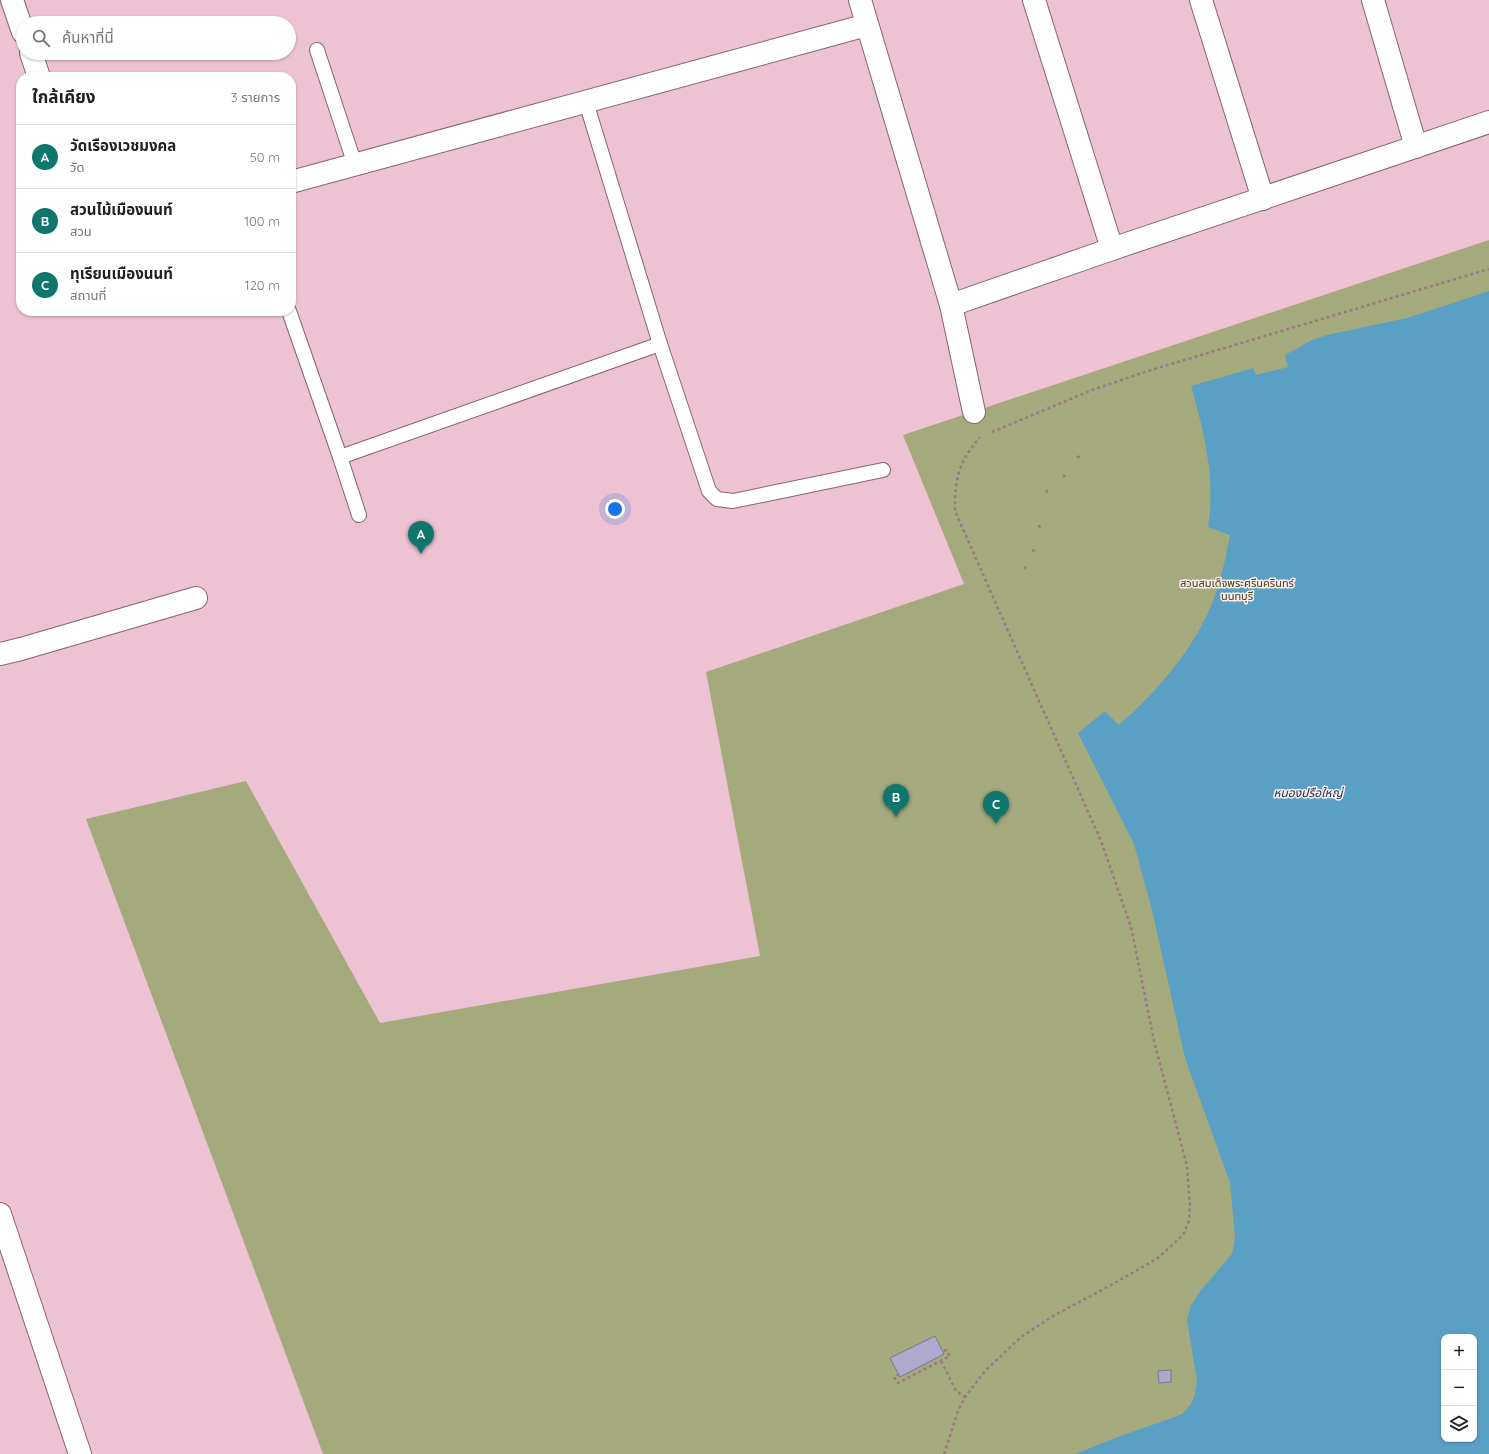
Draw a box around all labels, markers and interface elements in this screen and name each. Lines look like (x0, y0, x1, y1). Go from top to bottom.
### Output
search box (16, 16, 296, 60)
icon: search (30, 27, 52, 49)
text: ค้นหาที่นี่ (62, 28, 114, 47)
text: ใกล้เคียง (32, 86, 95, 107)
text: 3 รายการ (231, 89, 280, 105)
text: วัดเรืองเวชมงคล (70, 136, 176, 155)
text: A (41, 149, 49, 165)
text: 50 m (250, 149, 280, 165)
text: วัด (70, 159, 84, 175)
text: สวนไม้เมืองนนท์ (70, 200, 173, 219)
text: B (41, 213, 49, 229)
text: 100 m (244, 213, 280, 229)
text: สวน (70, 223, 92, 239)
text: ทุเรียนเมืองนนท์ (70, 264, 173, 283)
text: C (41, 277, 49, 293)
text: 120 m (245, 277, 280, 293)
text: สถานที่ (70, 287, 106, 303)
your location (605, 499, 625, 519)
pin: A (408, 521, 434, 554)
park label: สวนสมเด็จพระศรีนครินทร์ นนทบุรี (1180, 576, 1295, 603)
pin: B (883, 784, 909, 817)
water label: หนองปรือใหญ่ (1273, 785, 1345, 800)
pin: C (983, 791, 1009, 824)
map controls (1441, 1334, 1477, 1442)
button: + (1441, 1334, 1477, 1370)
button: − (1441, 1370, 1477, 1406)
button: layers (1441, 1406, 1477, 1442)

